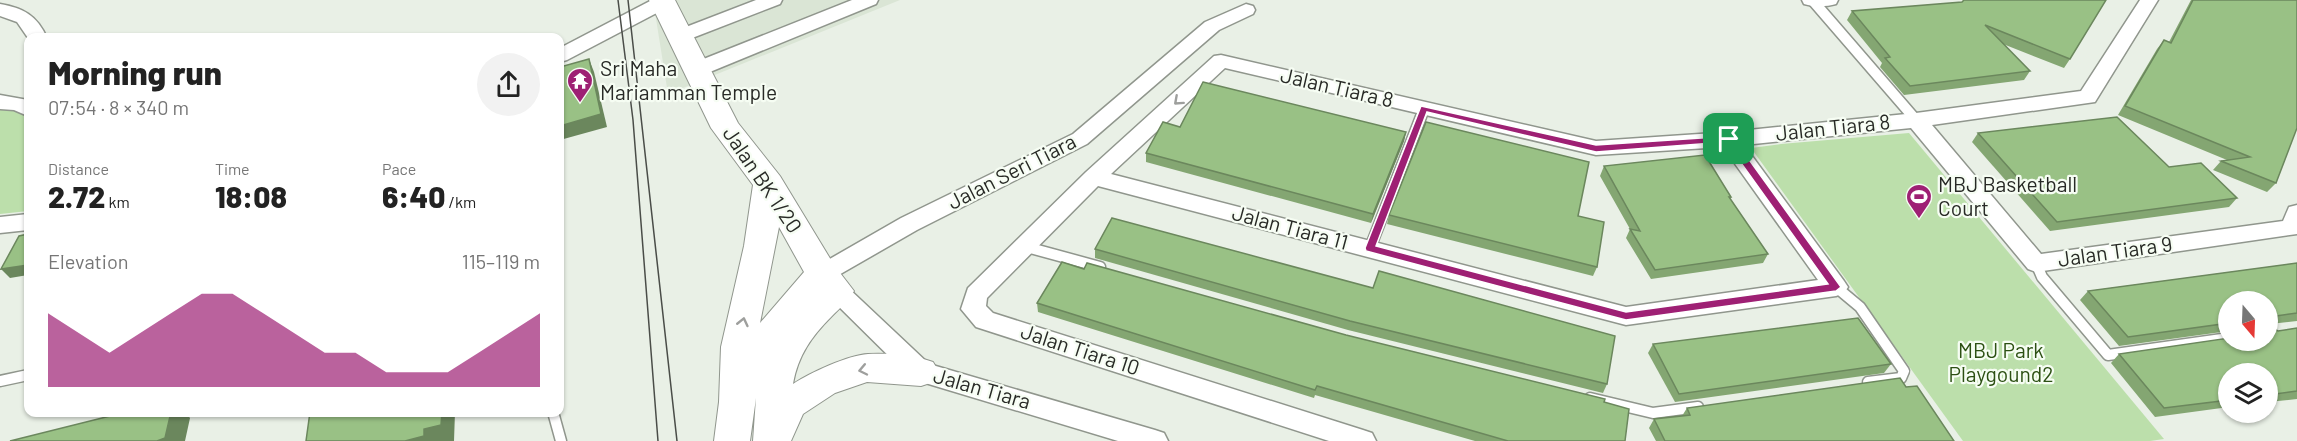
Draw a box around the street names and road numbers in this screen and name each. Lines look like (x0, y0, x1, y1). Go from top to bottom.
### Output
street label: Jalan Tiara 8 (1278, 61, 1396, 112)
street label: Jalan Tiara 8 (1774, 108, 1891, 145)
street label: Jalan BK 1/20 (718, 121, 808, 237)
street label: Jalan Seri Tiara (943, 128, 1080, 214)
street label: Jalan Tiara 11 (1230, 199, 1351, 254)
street label: Jalan Tiara 9 (2056, 230, 2174, 271)
street label: Jalan Tiara 10 (1018, 318, 1143, 380)
street label: Jalan Tiara (931, 362, 1034, 413)

